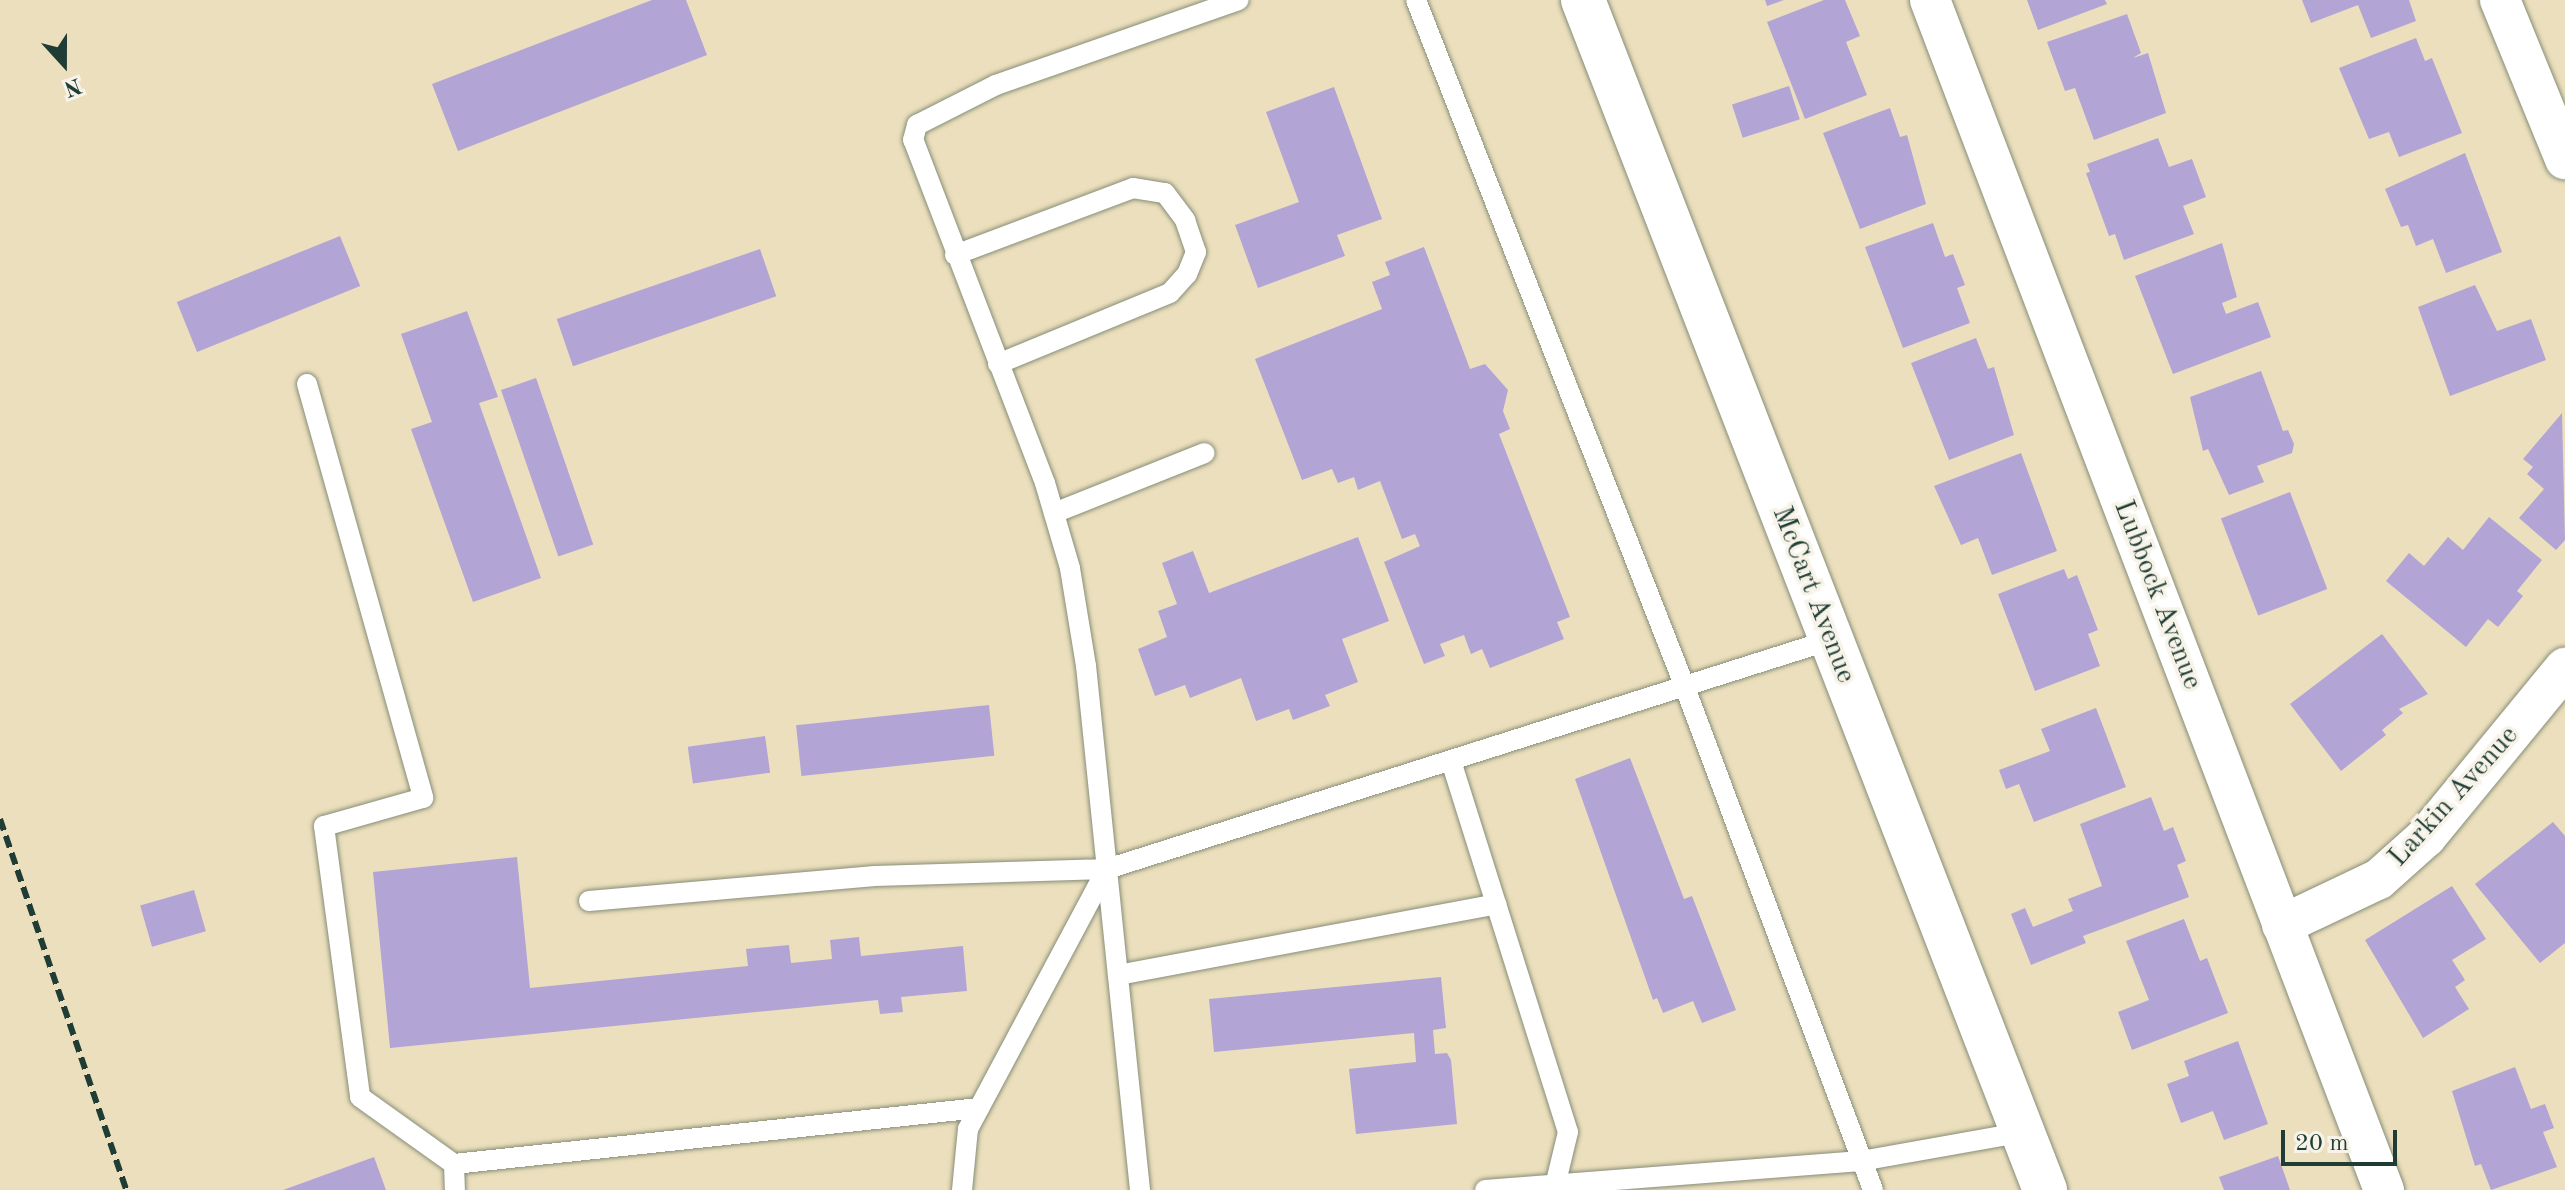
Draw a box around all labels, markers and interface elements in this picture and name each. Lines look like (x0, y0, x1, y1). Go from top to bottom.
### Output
north arrow (24, 24, 104, 104)
text: N (61, 73, 84, 100)
street label: Lubbock Avenue (2106, 496, 2208, 694)
street label: McCart Avenue (1764, 502, 1862, 688)
street label: Larkin Avenue (2382, 720, 2526, 874)
scale bar (2285, 1114, 2401, 1164)
text: 20 m (2295, 1132, 2349, 1156)

